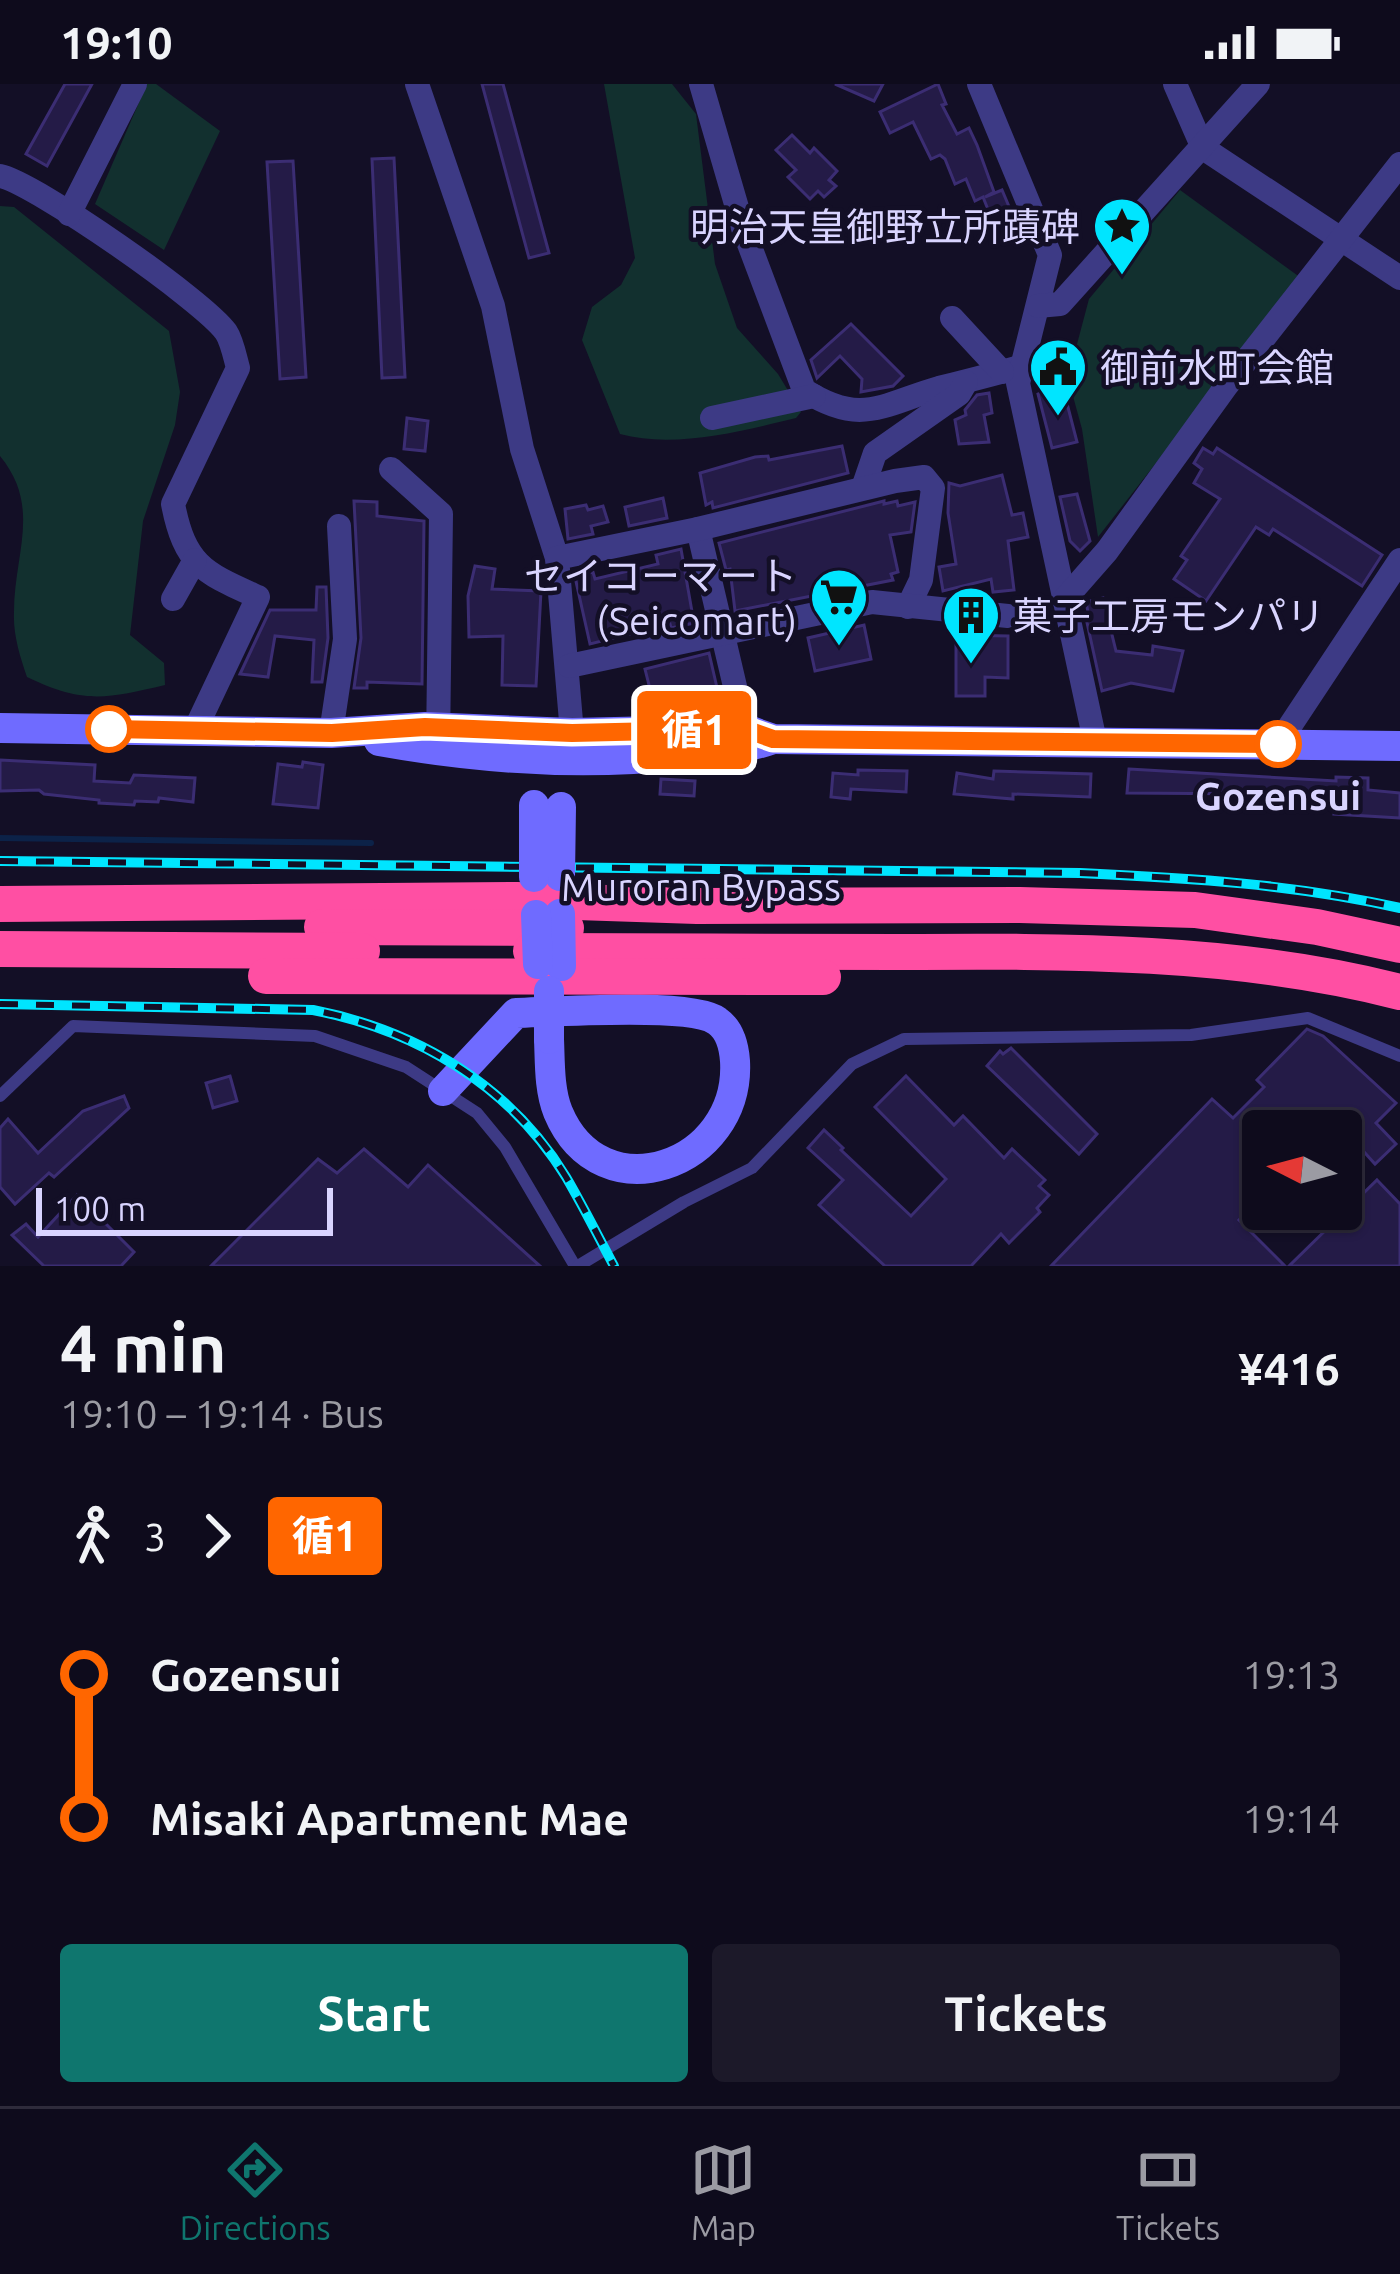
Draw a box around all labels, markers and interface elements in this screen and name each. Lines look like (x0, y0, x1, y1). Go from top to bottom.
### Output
text: 19:10 (60, 17, 173, 68)
place icon: 明治天皇御野立所蹟碑 (1091, 195, 1153, 277)
place label: 明治天皇御野立所蹟碑 (690, 205, 1080, 248)
public building icon: 御前水町会館 (1027, 336, 1089, 418)
place label: 御前水町会館 (1100, 346, 1334, 389)
place label: セイコーマート (Seicomart) (524, 554, 797, 643)
supermarket icon: セイコーマート (Seicomart) (808, 566, 870, 648)
building icon: 菓子工房モンパリ (940, 584, 1002, 666)
place label: 菓子工房モンパリ (1013, 594, 1325, 637)
line badge: 循1 (640, 691, 748, 769)
text: 循1 (661, 706, 727, 753)
unlabelled marker (87, 707, 131, 751)
marker: Gozensui (1256, 722, 1300, 766)
place label: Gozensui (1195, 774, 1361, 817)
street label: Muroran Bypass (561, 865, 841, 908)
north arrow (1242, 1110, 1362, 1230)
map controls (1242, 1110, 1362, 1230)
scale bar (36, 1182, 333, 1235)
text: 100 m (54, 1190, 146, 1227)
text: 4 min (60, 1310, 227, 1384)
text: ¥416 (1238, 1343, 1340, 1394)
text: 19:10 – 19:14 · Bus (60, 1392, 384, 1435)
icon: walk (60, 1503, 126, 1569)
icon: forward (184, 1503, 250, 1569)
text: 循1 (292, 1512, 358, 1559)
text: 3 (144, 1515, 166, 1558)
text: Gozensui (150, 1649, 342, 1700)
text: 19:13 (1242, 1653, 1340, 1696)
text: Misaki Apartment Mae (150, 1793, 629, 1844)
text: 19:14 (1242, 1797, 1340, 1840)
button: Start (60, 1944, 688, 2082)
button: Tickets (712, 1944, 1340, 2082)
tab: Directions (180, 2137, 331, 2246)
tab: Map (690, 2137, 756, 2246)
tab: Tickets (1116, 2137, 1220, 2246)

